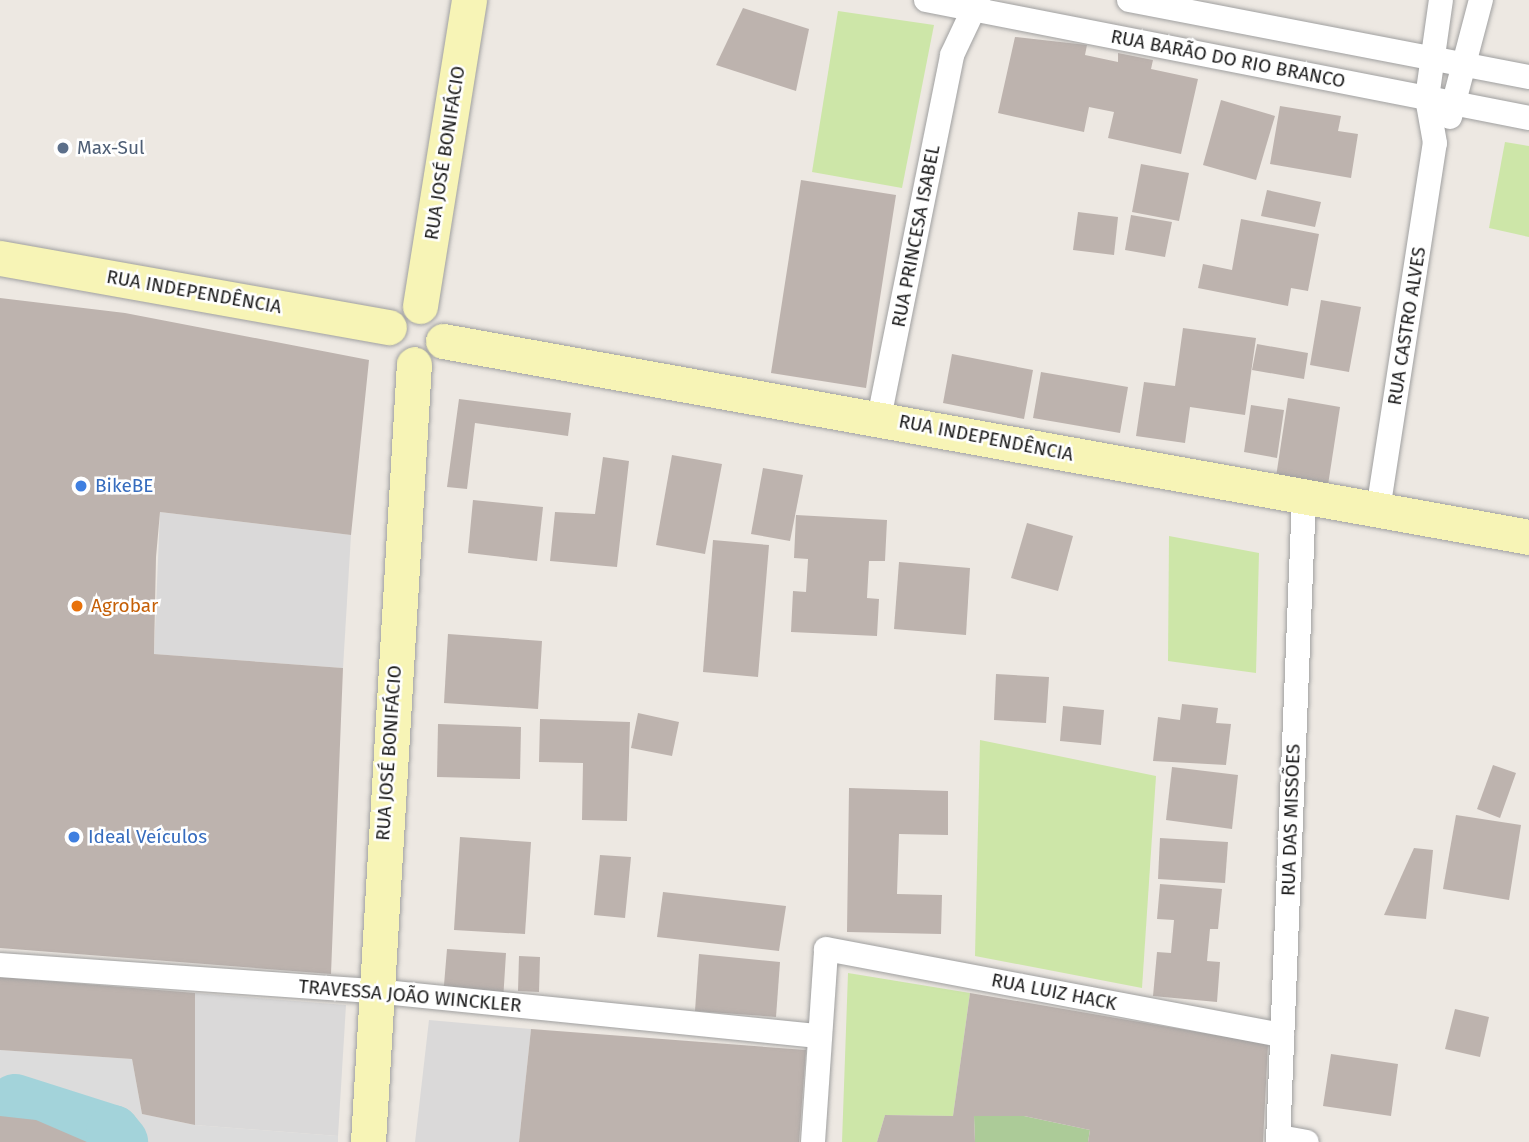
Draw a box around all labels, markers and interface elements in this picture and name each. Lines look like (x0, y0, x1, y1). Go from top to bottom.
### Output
street label: RUA BARÃO DO RIO BRANCO (1109, 25, 1347, 93)
street label: RUA JOSÉ BONIFÁCIO (420, 64, 470, 242)
place label: Max-Sul (77, 137, 145, 159)
marker: Max-Sul (55, 140, 71, 156)
street label: RUA PRINCESA ISABEL (887, 143, 945, 329)
street label: RUA CASTRO ALVES (1383, 245, 1431, 407)
street label: RUA INDEPENDÊNCIA (105, 265, 283, 319)
street label: RUA INDEPENDÊNCIA (897, 410, 1075, 466)
place label: BikeBE (95, 475, 154, 497)
marker: BikeBE (73, 478, 89, 494)
place label: Agrobar (91, 595, 158, 617)
marker: Agrobar (69, 598, 85, 614)
street label: RUA JOSÉ BONIFÁCIO (371, 664, 407, 842)
street label: RUA DAS MISSÕES (1277, 743, 1305, 897)
place label: Ideal Veículos (88, 826, 207, 848)
marker: Ideal Veículos (66, 829, 82, 845)
street label: RUA LUIZ HACK (989, 969, 1119, 1015)
street label: TRAVESSA JOÃO WINCKLER (298, 975, 522, 1017)

